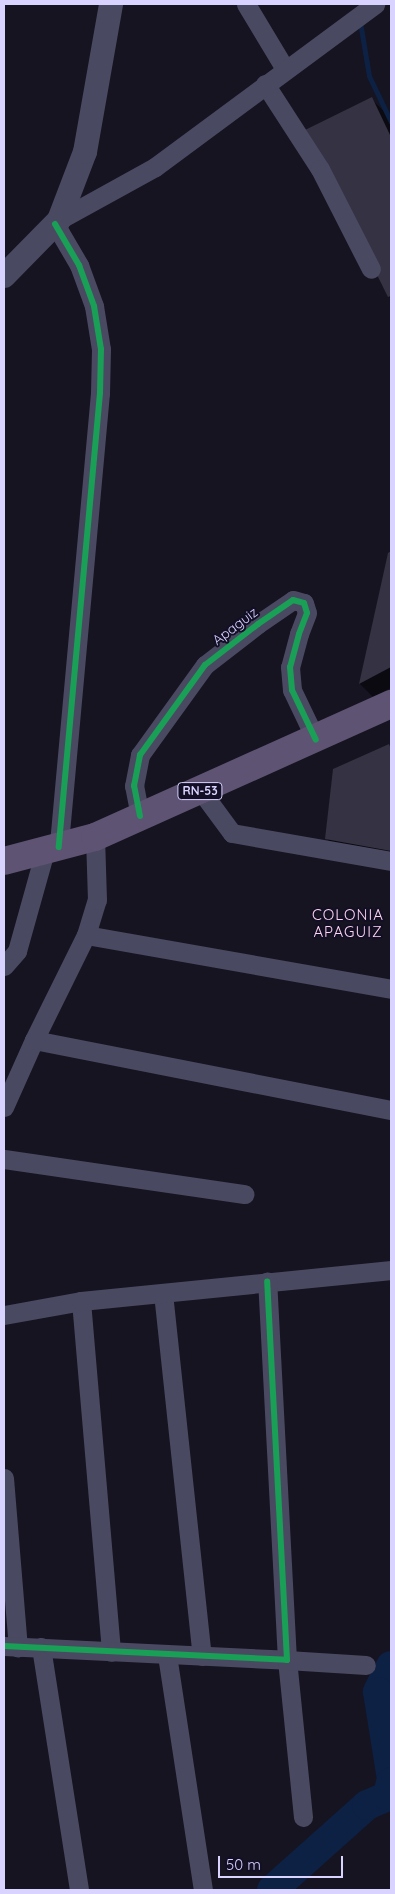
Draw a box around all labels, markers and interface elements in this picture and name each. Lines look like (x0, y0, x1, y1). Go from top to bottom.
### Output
street label: Apaguiz (209, 604, 261, 648)
road number: RN-53 (176, 781, 224, 800)
district label: COLONIA APAGUIZ (311, 905, 385, 940)
scale bar (220, 1846, 345, 1878)
text: 50 m (226, 1855, 261, 1874)

